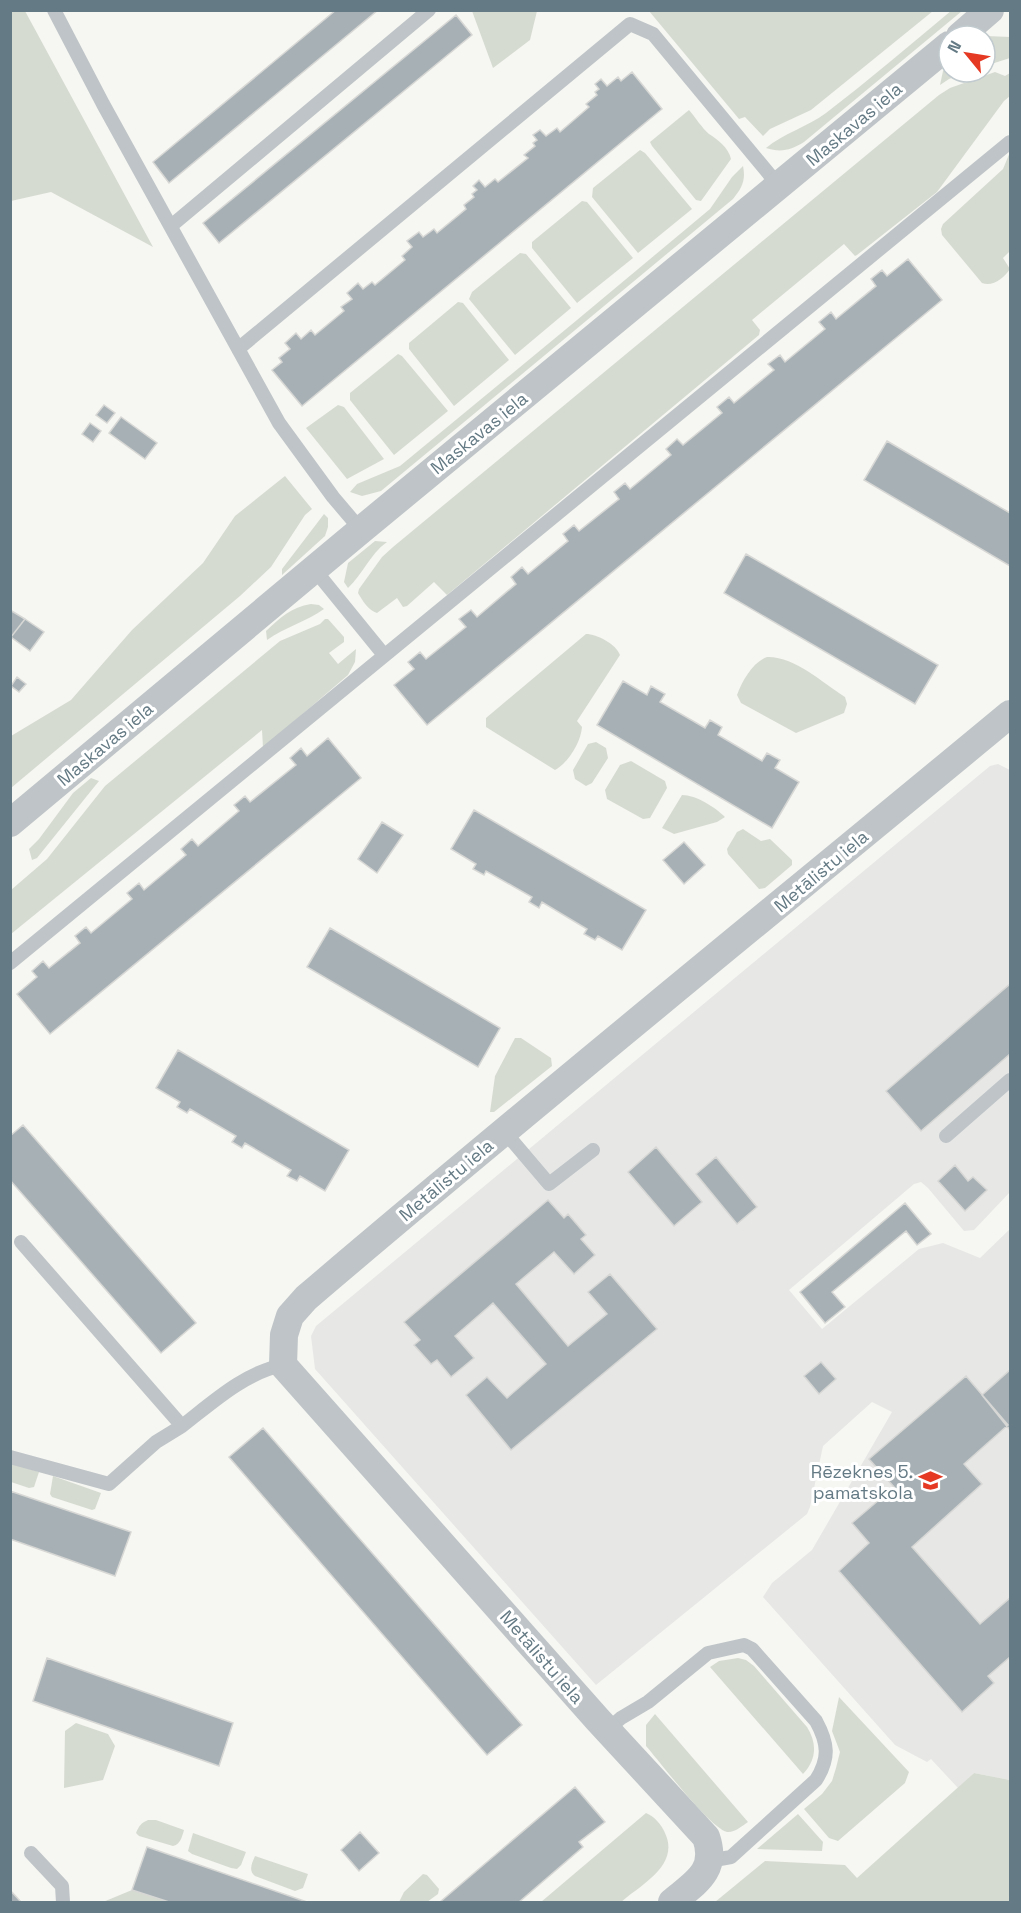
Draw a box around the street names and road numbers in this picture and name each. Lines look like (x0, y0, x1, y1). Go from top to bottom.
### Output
street label: Maskavas iela (801, 77, 907, 171)
street label: Maskavas iela (426, 387, 532, 479)
street label: Maskavas iela (52, 697, 158, 791)
street label: Metālistu iela (769, 825, 873, 917)
street label: Metālistu iela (394, 1134, 498, 1226)
street label: Metālistu iela (495, 1606, 589, 1708)

